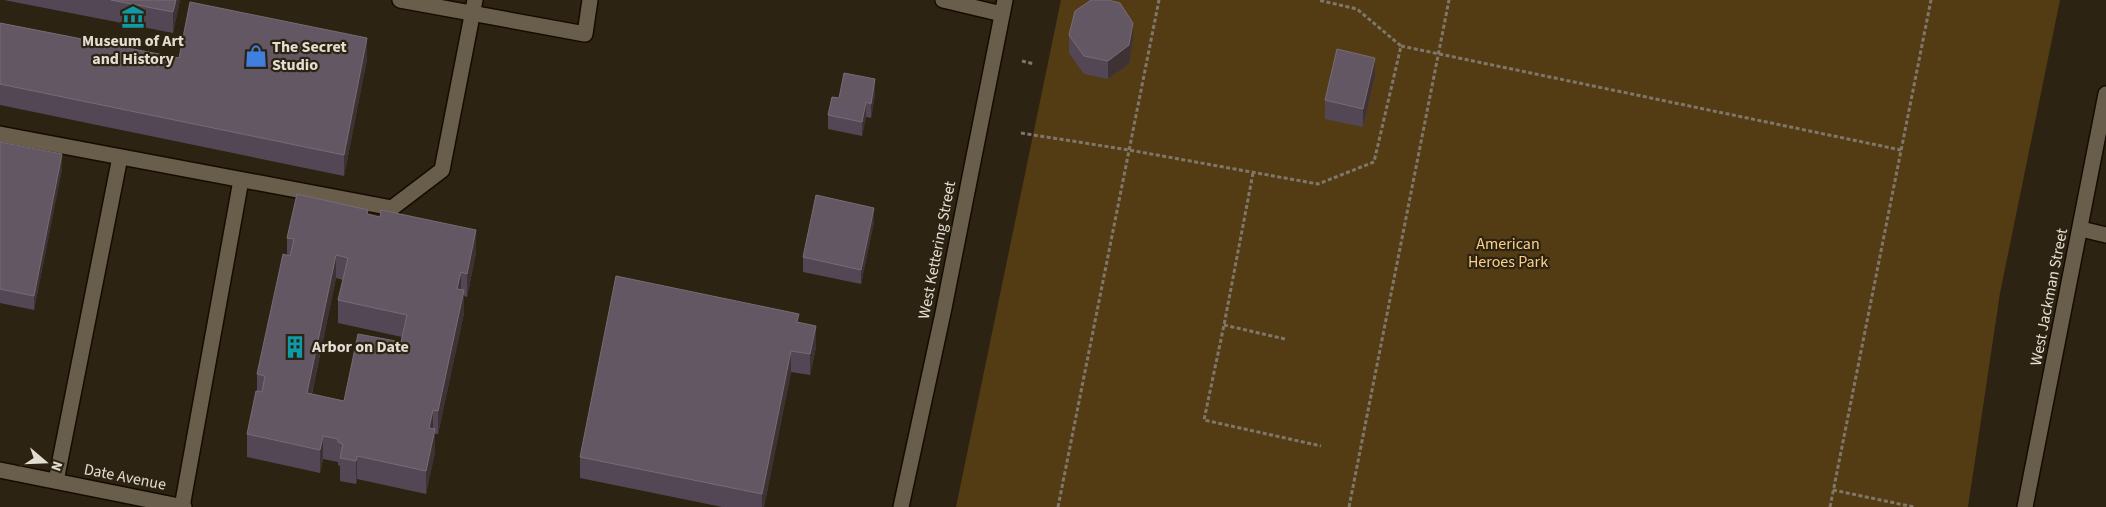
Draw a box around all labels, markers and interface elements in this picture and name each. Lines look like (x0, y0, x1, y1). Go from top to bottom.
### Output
museum icon: Museum of Art and History (120, 4, 146, 30)
place label: Museum of Art and History (82, 30, 184, 70)
place label: The Secret Studio (272, 36, 347, 76)
shop icon: The Secret Studio (243, 43, 269, 69)
street label: West Kettering Street (913, 178, 961, 321)
street label: West Jackman Street (2025, 226, 2073, 368)
park label: American Heroes Park (1468, 233, 1548, 273)
building icon: Arbor on Date (282, 334, 308, 360)
place label: Arbor on Date (311, 336, 409, 358)
north arrow (20, 437, 70, 487)
text: N (45, 458, 67, 474)
street label: Date Avenue (82, 458, 168, 496)

